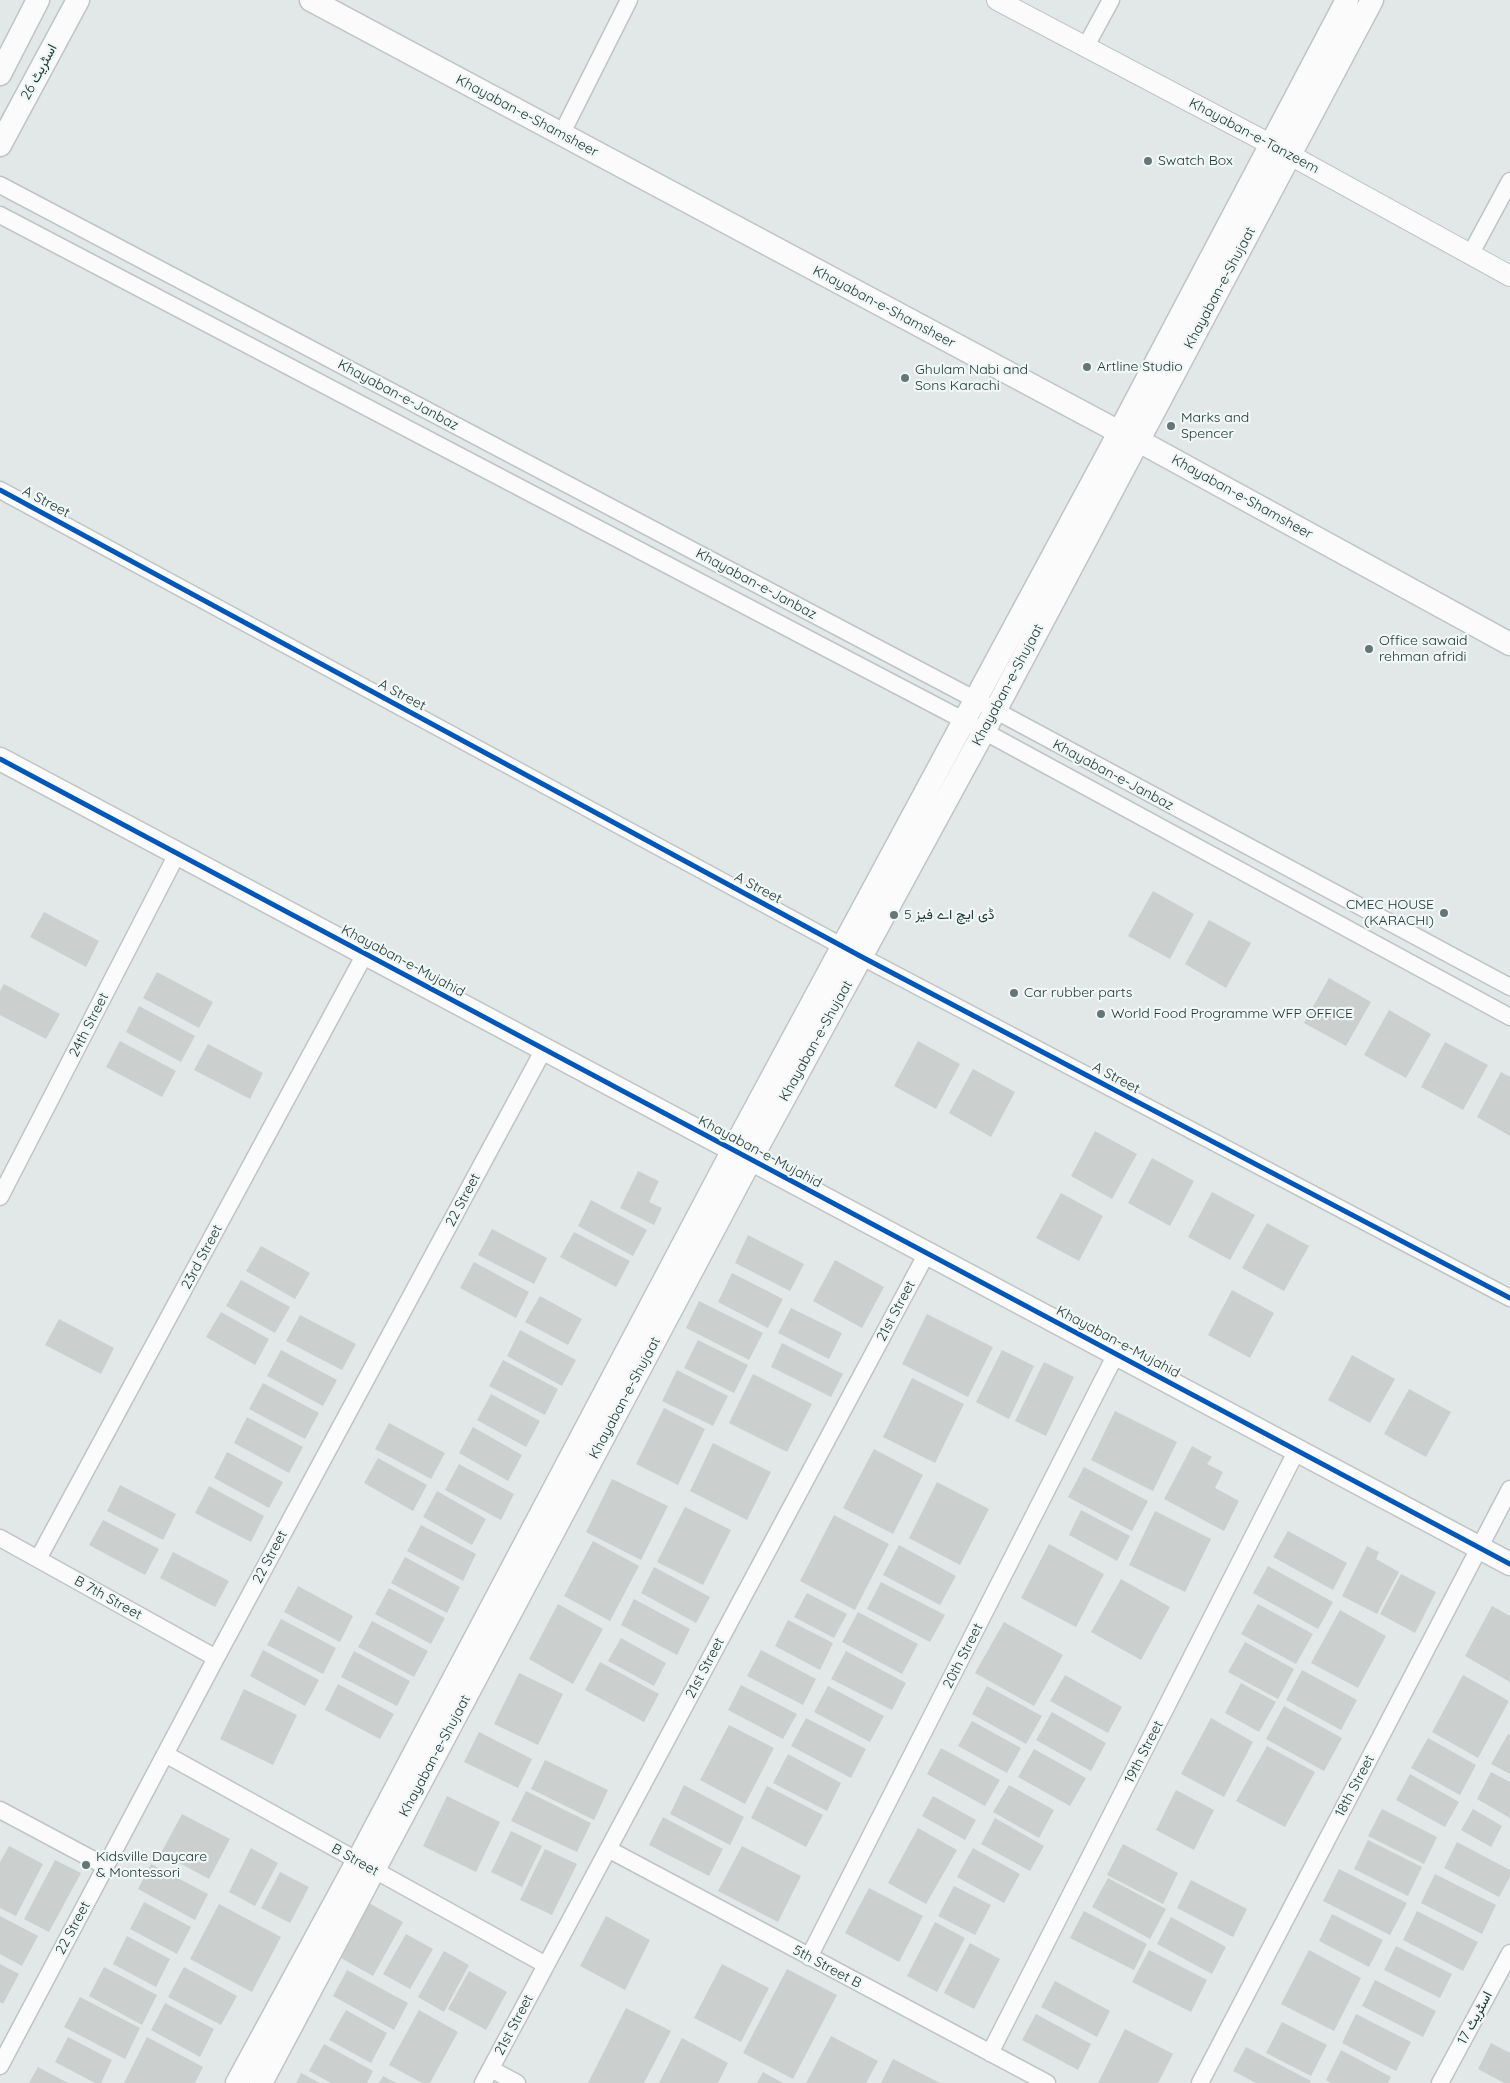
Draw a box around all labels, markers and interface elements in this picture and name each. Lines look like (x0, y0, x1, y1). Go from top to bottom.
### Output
street label: اسٹریٹ 26 (17, 41, 61, 103)
street label: Khayaban-e-Shamsheer (453, 71, 601, 161)
street label: Khayaban-e-Tanzeem (1186, 95, 1322, 177)
place label: Swatch Box (1158, 153, 1233, 169)
marker: Swatch Box (1142, 155, 1154, 167)
street label: Khayaban-e-Shujaat (1181, 224, 1259, 352)
street label: Khayaban-e-Shamsheer (810, 262, 958, 352)
street label: Khayaban-e-Janbaz (335, 356, 461, 434)
place label: Artline Studio (1097, 359, 1183, 375)
marker: Artline Studio (1081, 361, 1093, 373)
place label: Ghulam Nabi and Sons Karachi (915, 362, 1028, 394)
marker: Ghulam Nabi and Sons Karachi (899, 372, 911, 384)
place label: Marks and Spencer (1181, 410, 1249, 442)
marker: Marks and Spencer (1165, 420, 1177, 432)
street label: Khayaban-e-Shamsheer (1168, 451, 1316, 543)
street label: A Street (19, 483, 73, 521)
street label: Khayaban-e-Janbaz (693, 545, 819, 623)
street label: Khayaban-e-Shujaat (969, 621, 1047, 749)
place label: Office sawaid rehman afridi (1379, 633, 1467, 666)
marker: Office sawaid rehman afridi (1363, 643, 1375, 655)
street label: A Street (375, 676, 429, 714)
street label: Khayaban-e-Janbaz (1050, 736, 1176, 814)
street label: A Street (731, 869, 785, 907)
place label: CMEC HOUSE (KARACHI) (1346, 897, 1434, 930)
place label: 5 ڈی ایچ اے فیز (904, 907, 995, 923)
marker: CMEC HOUSE (KARACHI) (1438, 907, 1450, 919)
marker: 5 ڈی ایچ اے فیز (888, 909, 900, 921)
street label: Khayaban-e-Mujahid (338, 921, 468, 1001)
street label: Khayaban-e-Shujaat (776, 978, 856, 1104)
place label: Car rubber parts (1024, 985, 1132, 1001)
marker: Car rubber parts (1008, 987, 1020, 999)
street label: 24th Street (66, 990, 112, 1060)
place label: World Food Programme WFP OFFICE (1111, 1006, 1353, 1022)
marker: World Food Programme WFP OFFICE (1095, 1008, 1107, 1020)
street label: A Street (1089, 1059, 1143, 1097)
street label: Khayaban-e-Mujahid (695, 1112, 825, 1192)
street label: 22 Street (442, 1171, 484, 1229)
street label: 23rd Street (178, 1222, 226, 1292)
street label: 21st Street (873, 1278, 919, 1344)
street label: Khayaban-e-Mujahid (1053, 1302, 1183, 1382)
street label: Khayaban-e-Shujaat (586, 1334, 664, 1462)
street label: 22 Street (249, 1528, 291, 1586)
street label: B 7th Street (71, 1572, 145, 1624)
street label: 20th Street (939, 1621, 987, 1691)
street label: 21st Street (682, 1635, 728, 1701)
street label: Khayaban-e-Shujaat (396, 1692, 474, 1820)
street label: 19th Street (1121, 1718, 1167, 1786)
street label: 18th Street (1332, 1752, 1378, 1820)
street label: B Street (329, 1840, 381, 1880)
place label: Kidsville Daycare & Montessori (96, 1849, 207, 1881)
marker: Kidsville Daycare & Montessori (80, 1859, 92, 1871)
street label: 22 Street (52, 1899, 94, 1957)
street label: 5th Street B (790, 1942, 864, 1992)
street label: اسٹریٹ 17 (1454, 1988, 1496, 2048)
street label: 21st Street (491, 1992, 537, 2058)

